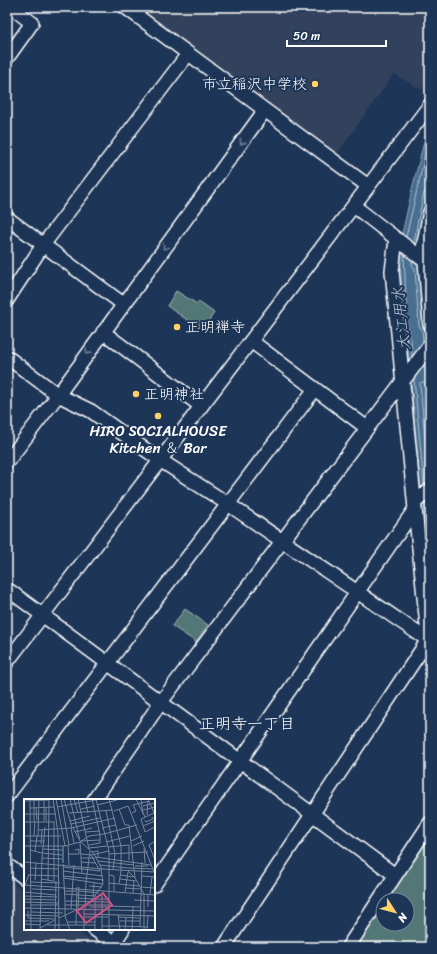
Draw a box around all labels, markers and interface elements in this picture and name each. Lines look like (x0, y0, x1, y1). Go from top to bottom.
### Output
scale bar (287, 22, 386, 48)
text: 50 m (293, 25, 320, 47)
place label: 市立稲沢中学校 (202, 71, 307, 97)
marker: 市立稲沢中学校 (310, 79, 320, 89)
one-way arrow (240, 137, 247, 144)
one-way arrow (163, 242, 170, 249)
water label: 大江用水 (383, 286, 419, 352)
place label: 正明禅寺 (185, 314, 245, 340)
marker: 正明禅寺 (172, 322, 182, 332)
one-way arrow (86, 347, 93, 354)
place label: 正明神社 (144, 381, 204, 407)
marker: 正明神社 (131, 389, 141, 399)
marker: HIRO SOCIALHOUSE Kitchen ＆ Bar (153, 411, 163, 421)
place label: HIRO SOCIALHOUSE Kitchen ＆ Bar (89, 418, 228, 461)
district label: 正明寺一丁目 (199, 709, 295, 738)
inset map (24, 799, 155, 930)
north arrow (375, 892, 415, 932)
text: N (393, 908, 413, 927)

